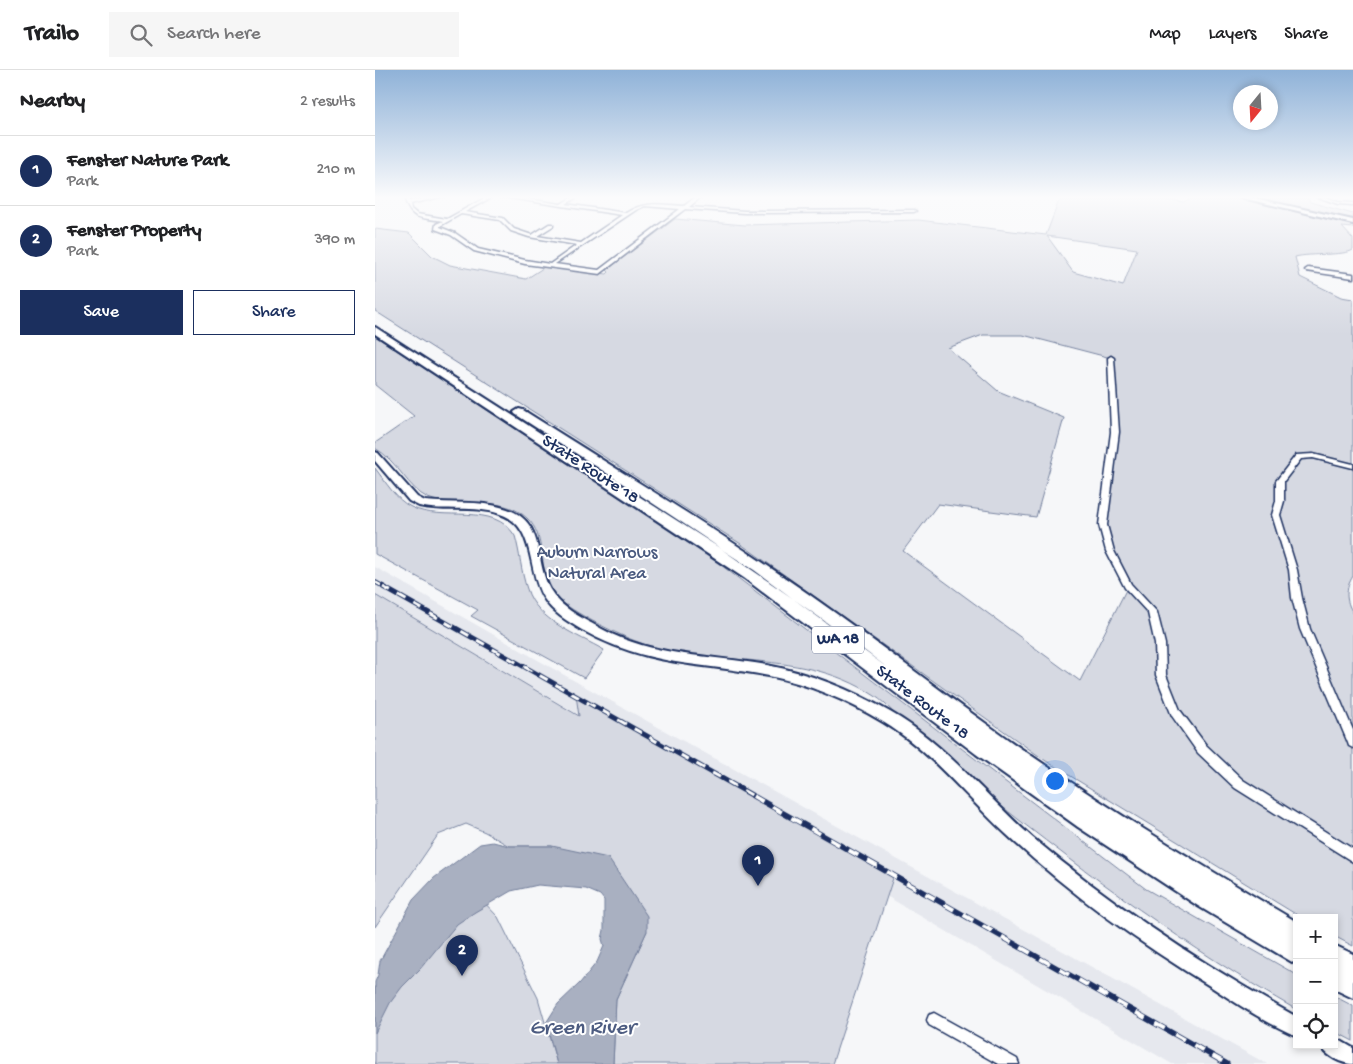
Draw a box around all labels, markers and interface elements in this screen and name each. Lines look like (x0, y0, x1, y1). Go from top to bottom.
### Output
search box (109, 12, 459, 57)
text: Trailo (25, 20, 79, 49)
icon: search (127, 21, 155, 49)
text: Search here (167, 23, 261, 46)
text: Map (1149, 24, 1181, 45)
text: Layers (1209, 24, 1256, 45)
text: Share (1284, 24, 1328, 45)
north arrow (1233, 85, 1278, 130)
text: Nearby (20, 90, 85, 115)
text: 2 results (300, 93, 355, 112)
text: Fenster Nature Park (67, 150, 228, 173)
text: 1 (33, 161, 39, 180)
text: 210 m (316, 161, 355, 180)
text: Park (67, 173, 98, 192)
text: Fenster Property (67, 220, 201, 243)
text: 2 (32, 231, 40, 250)
text: 390 m (314, 231, 355, 250)
text: Park (67, 243, 98, 262)
button: Save (20, 290, 183, 335)
button: Share (193, 290, 355, 335)
street label: State Route 18 (537, 431, 643, 509)
park label: Auburn Narrows Natural Area (537, 543, 659, 585)
road number: WA 18 (812, 626, 864, 654)
street label: State Route 18 (871, 661, 973, 745)
your location (1042, 768, 1068, 794)
pin: 1 (742, 845, 774, 886)
map controls (1293, 914, 1338, 1049)
button: + (1293, 914, 1338, 959)
pin: 2 (446, 935, 478, 976)
button: − (1293, 959, 1338, 1004)
button: locate (1293, 1004, 1338, 1049)
water label: Green River (529, 1016, 639, 1042)

